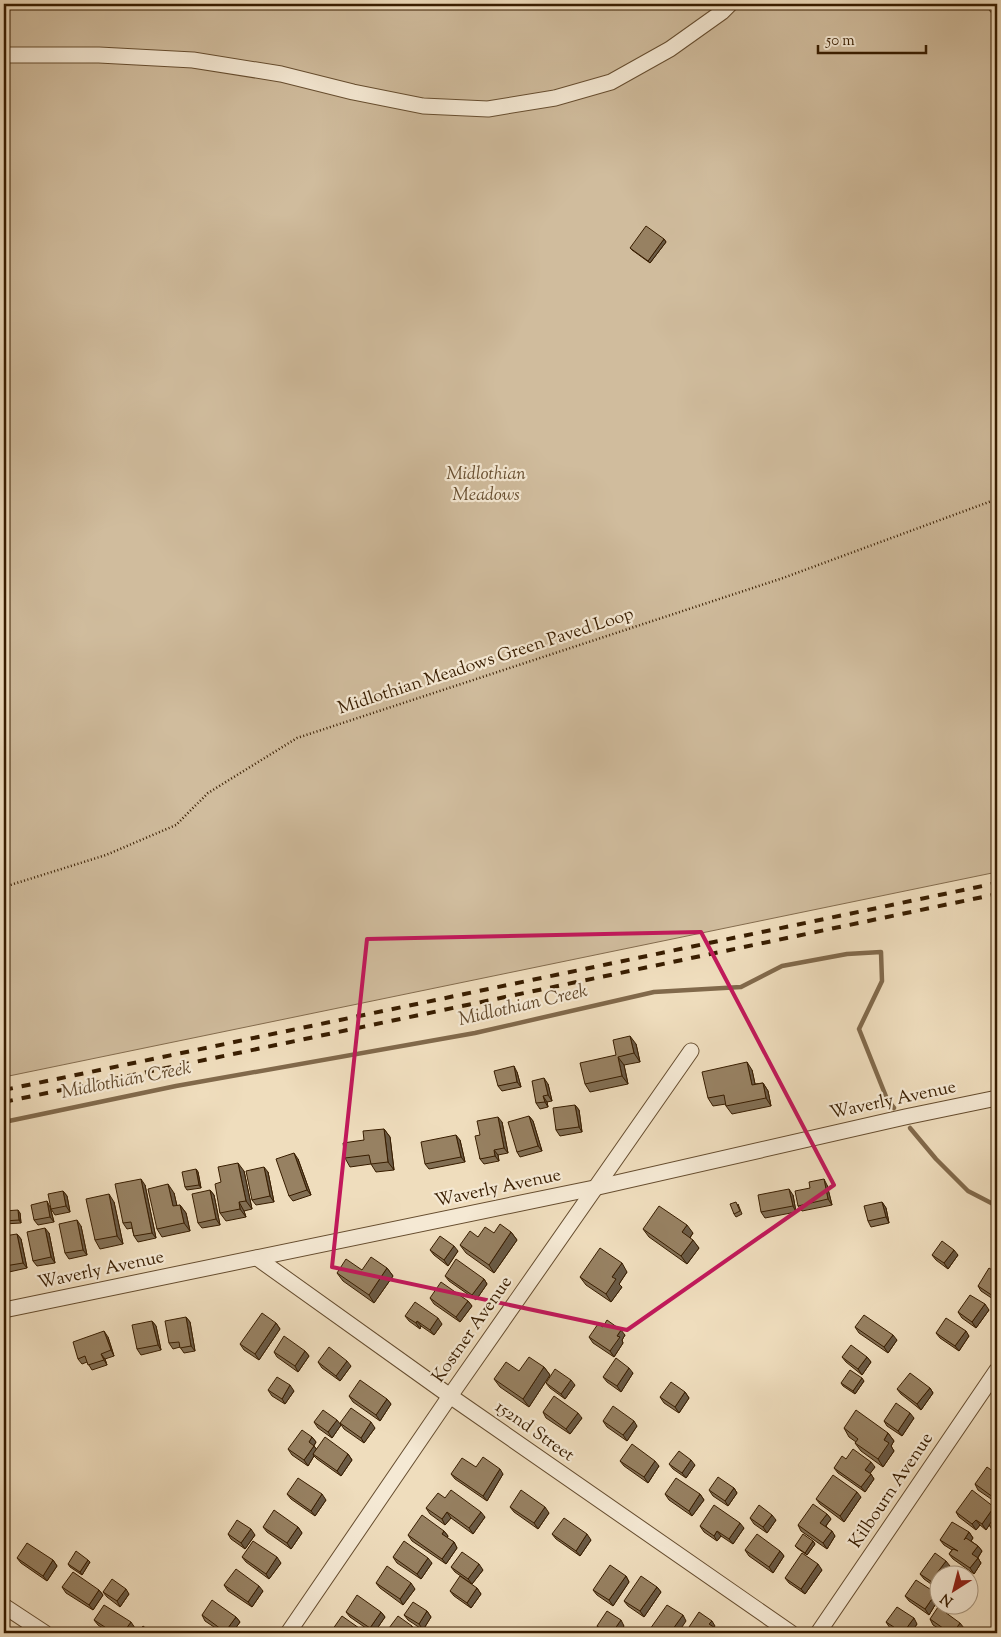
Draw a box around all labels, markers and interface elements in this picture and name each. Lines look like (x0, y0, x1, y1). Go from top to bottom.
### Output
scale bar (818, 22, 926, 54)
text: 50 m (825, 31, 855, 52)
park label: Midlothian Meadows (446, 462, 526, 509)
street label: Midlothian Meadows Green Paved Loop (335, 602, 637, 722)
water label: Midlothian Creek (456, 978, 591, 1034)
water label: Midlothian Creek (59, 1055, 194, 1107)
street label: Waverly Avenue (827, 1075, 959, 1127)
street label: Waverly Avenue (432, 1163, 564, 1215)
street label: Waverly Avenue (35, 1245, 167, 1297)
street label: Kostner Avenue (427, 1271, 519, 1389)
street label: 152nd Street (489, 1395, 579, 1469)
street label: Kilbourn Avenue (844, 1428, 940, 1554)
north arrow (928, 1564, 978, 1614)
text: N (937, 1588, 958, 1610)

